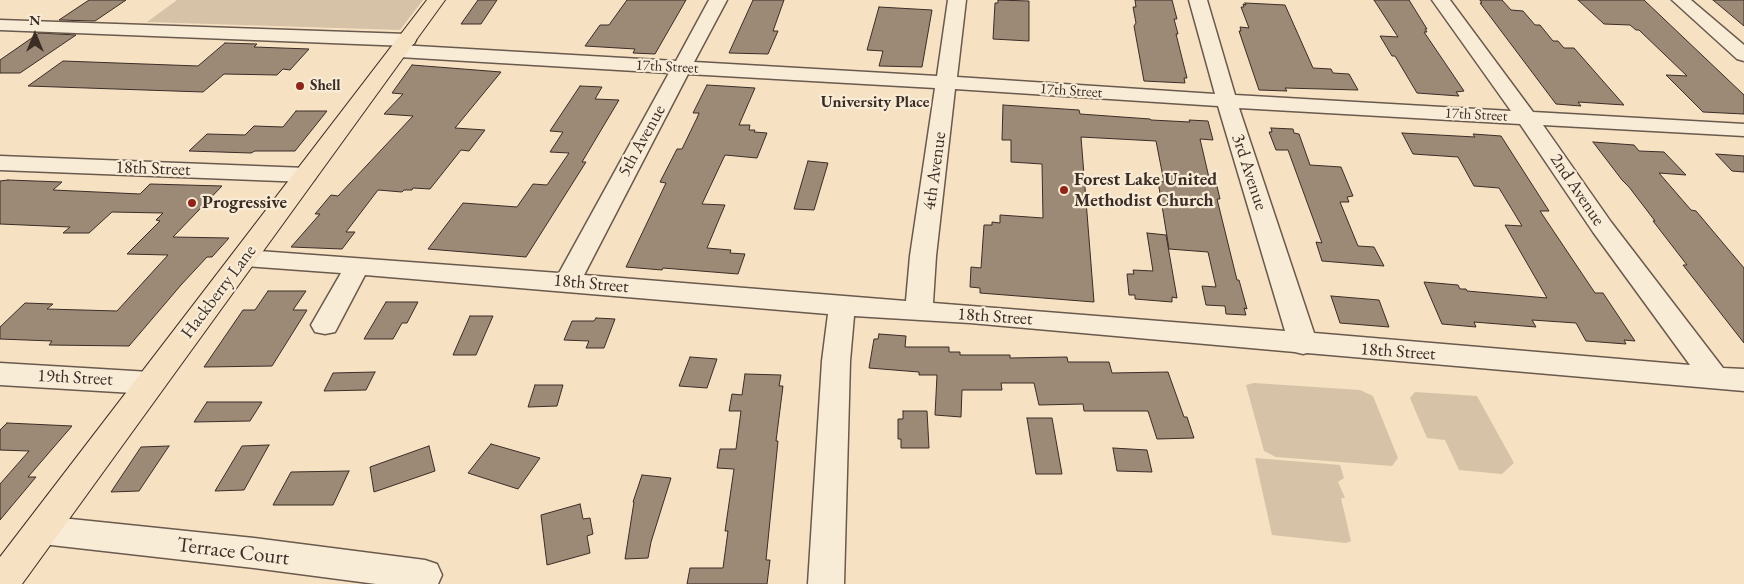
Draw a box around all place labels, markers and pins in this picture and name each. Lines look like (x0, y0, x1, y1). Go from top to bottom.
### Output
place label: Shell (310, 77, 341, 95)
marker: Shell (294, 80, 306, 92)
place label: Forest Lake United Methodist Church (1074, 169, 1217, 212)
marker: Forest Lake United Methodist Church (1058, 184, 1070, 196)
place label: Progressive (202, 192, 287, 214)
marker: Progressive (186, 197, 198, 209)

